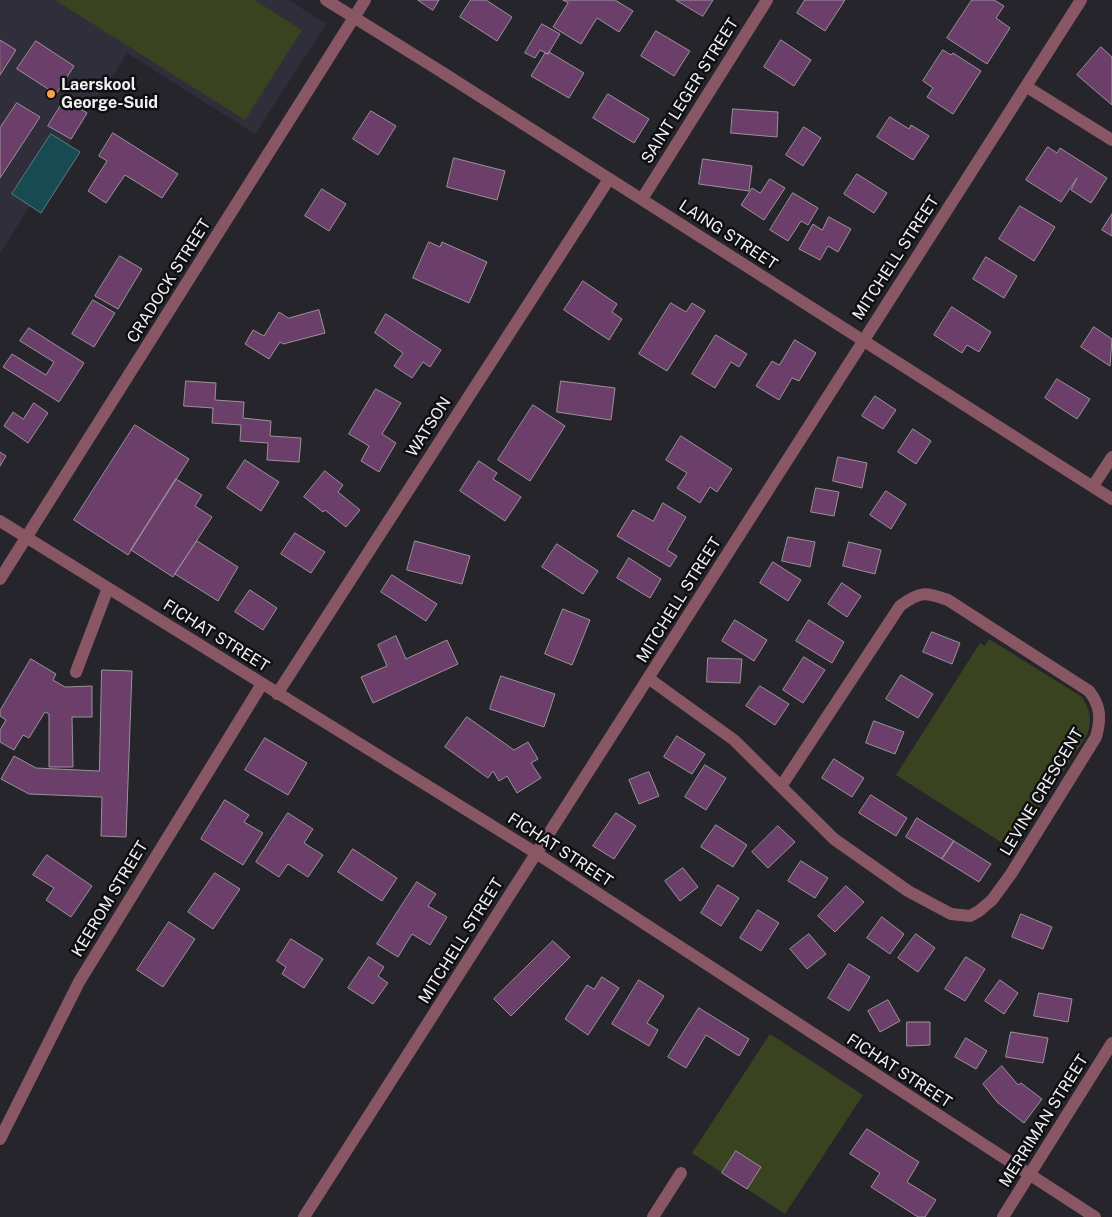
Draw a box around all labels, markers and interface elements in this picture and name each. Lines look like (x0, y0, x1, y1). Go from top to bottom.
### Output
street label: SAINT LEGER STREET (637, 15, 743, 167)
place label: Laerskool George-Suid (61, 75, 158, 113)
marker: Laerskool George-Suid (45, 88, 57, 100)
street label: MITCHELL STREET (849, 192, 943, 324)
street label: LAING STREET (675, 196, 781, 274)
street label: CRADOCK STREET (123, 216, 215, 346)
street label: WATSON (403, 394, 455, 460)
street label: MITCHELL STREET (633, 534, 725, 666)
street label: FICHAT STREET (160, 596, 272, 676)
street label: LEVINE CRESCENT (996, 725, 1088, 859)
street label: FICHAT STREET (504, 809, 616, 891)
street label: KEEROM STREET (68, 838, 152, 960)
street label: MITCHELL STREET (415, 875, 507, 1007)
street label: FICHAT STREET (843, 1030, 955, 1112)
street label: MERRIMAN STREET (995, 1051, 1093, 1191)

